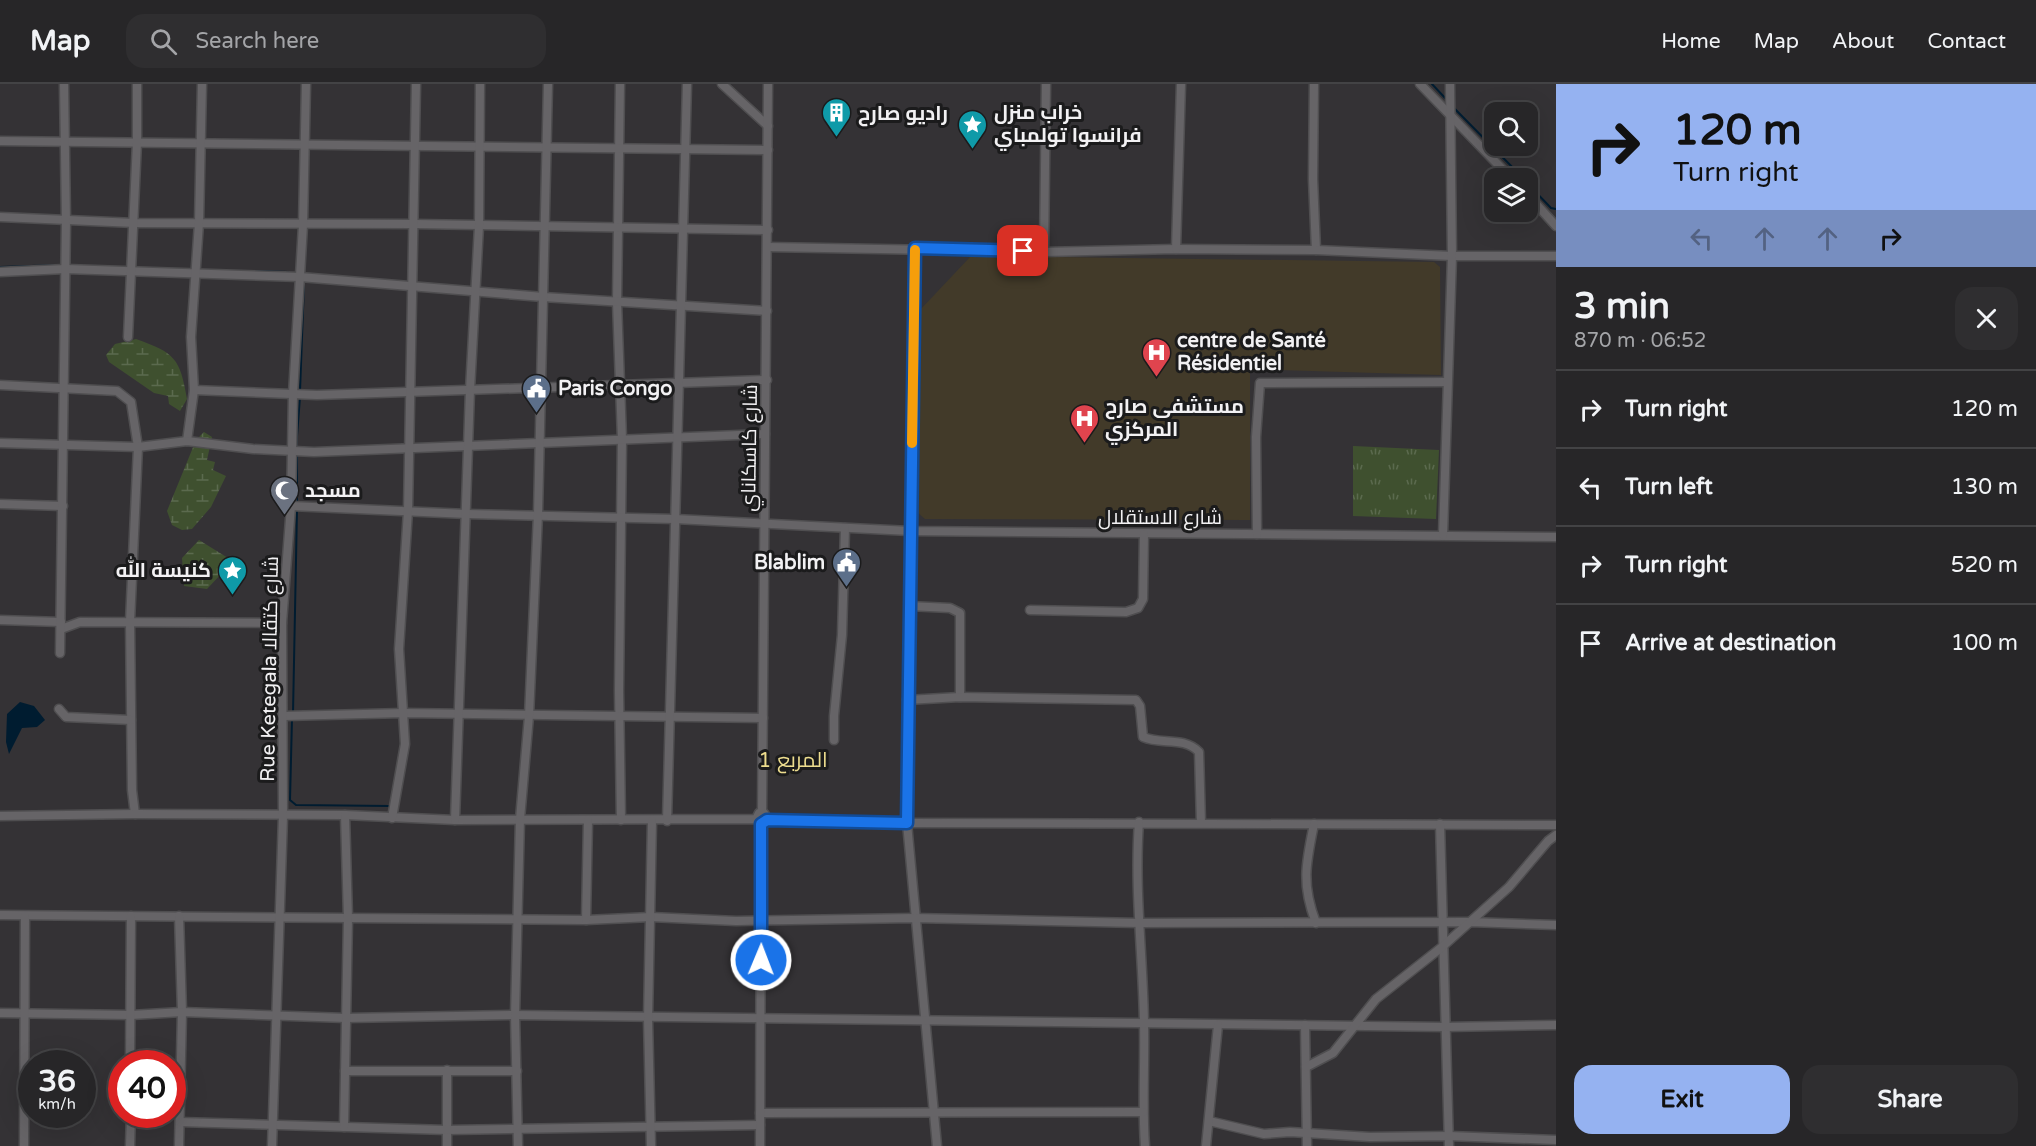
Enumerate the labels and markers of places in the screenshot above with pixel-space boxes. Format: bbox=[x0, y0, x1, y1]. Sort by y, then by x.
building icon: راديو صارح bbox=[821, 97, 853, 139]
place label: خراب منزل فرانسوا تولمباي bbox=[994, 101, 1142, 151]
place label: راديو صارح bbox=[858, 102, 948, 127]
place icon: خراب منزل فرانسوا تولمباي bbox=[957, 108, 989, 150]
pin bbox=[997, 225, 1048, 276]
place label: centre de Santé Résidentiel bbox=[1177, 329, 1326, 376]
hospital icon: centre de Santé Résidentiel bbox=[1140, 336, 1172, 378]
public building icon: Paris Congo bbox=[521, 372, 553, 414]
place label: Paris Congo bbox=[558, 377, 672, 401]
place label: مستشفى صارح المركزي bbox=[1105, 395, 1244, 445]
hospital icon: مستشفى صارح المركزي bbox=[1068, 402, 1100, 444]
mosque icon: مسجد bbox=[268, 474, 300, 516]
place label: مسجد bbox=[305, 479, 361, 503]
public building icon: Blablim bbox=[830, 546, 862, 588]
place label: Blablim bbox=[754, 551, 825, 575]
place icon: كنيسة الله bbox=[216, 554, 248, 596]
place label: كنيسة الله bbox=[116, 556, 211, 583]

